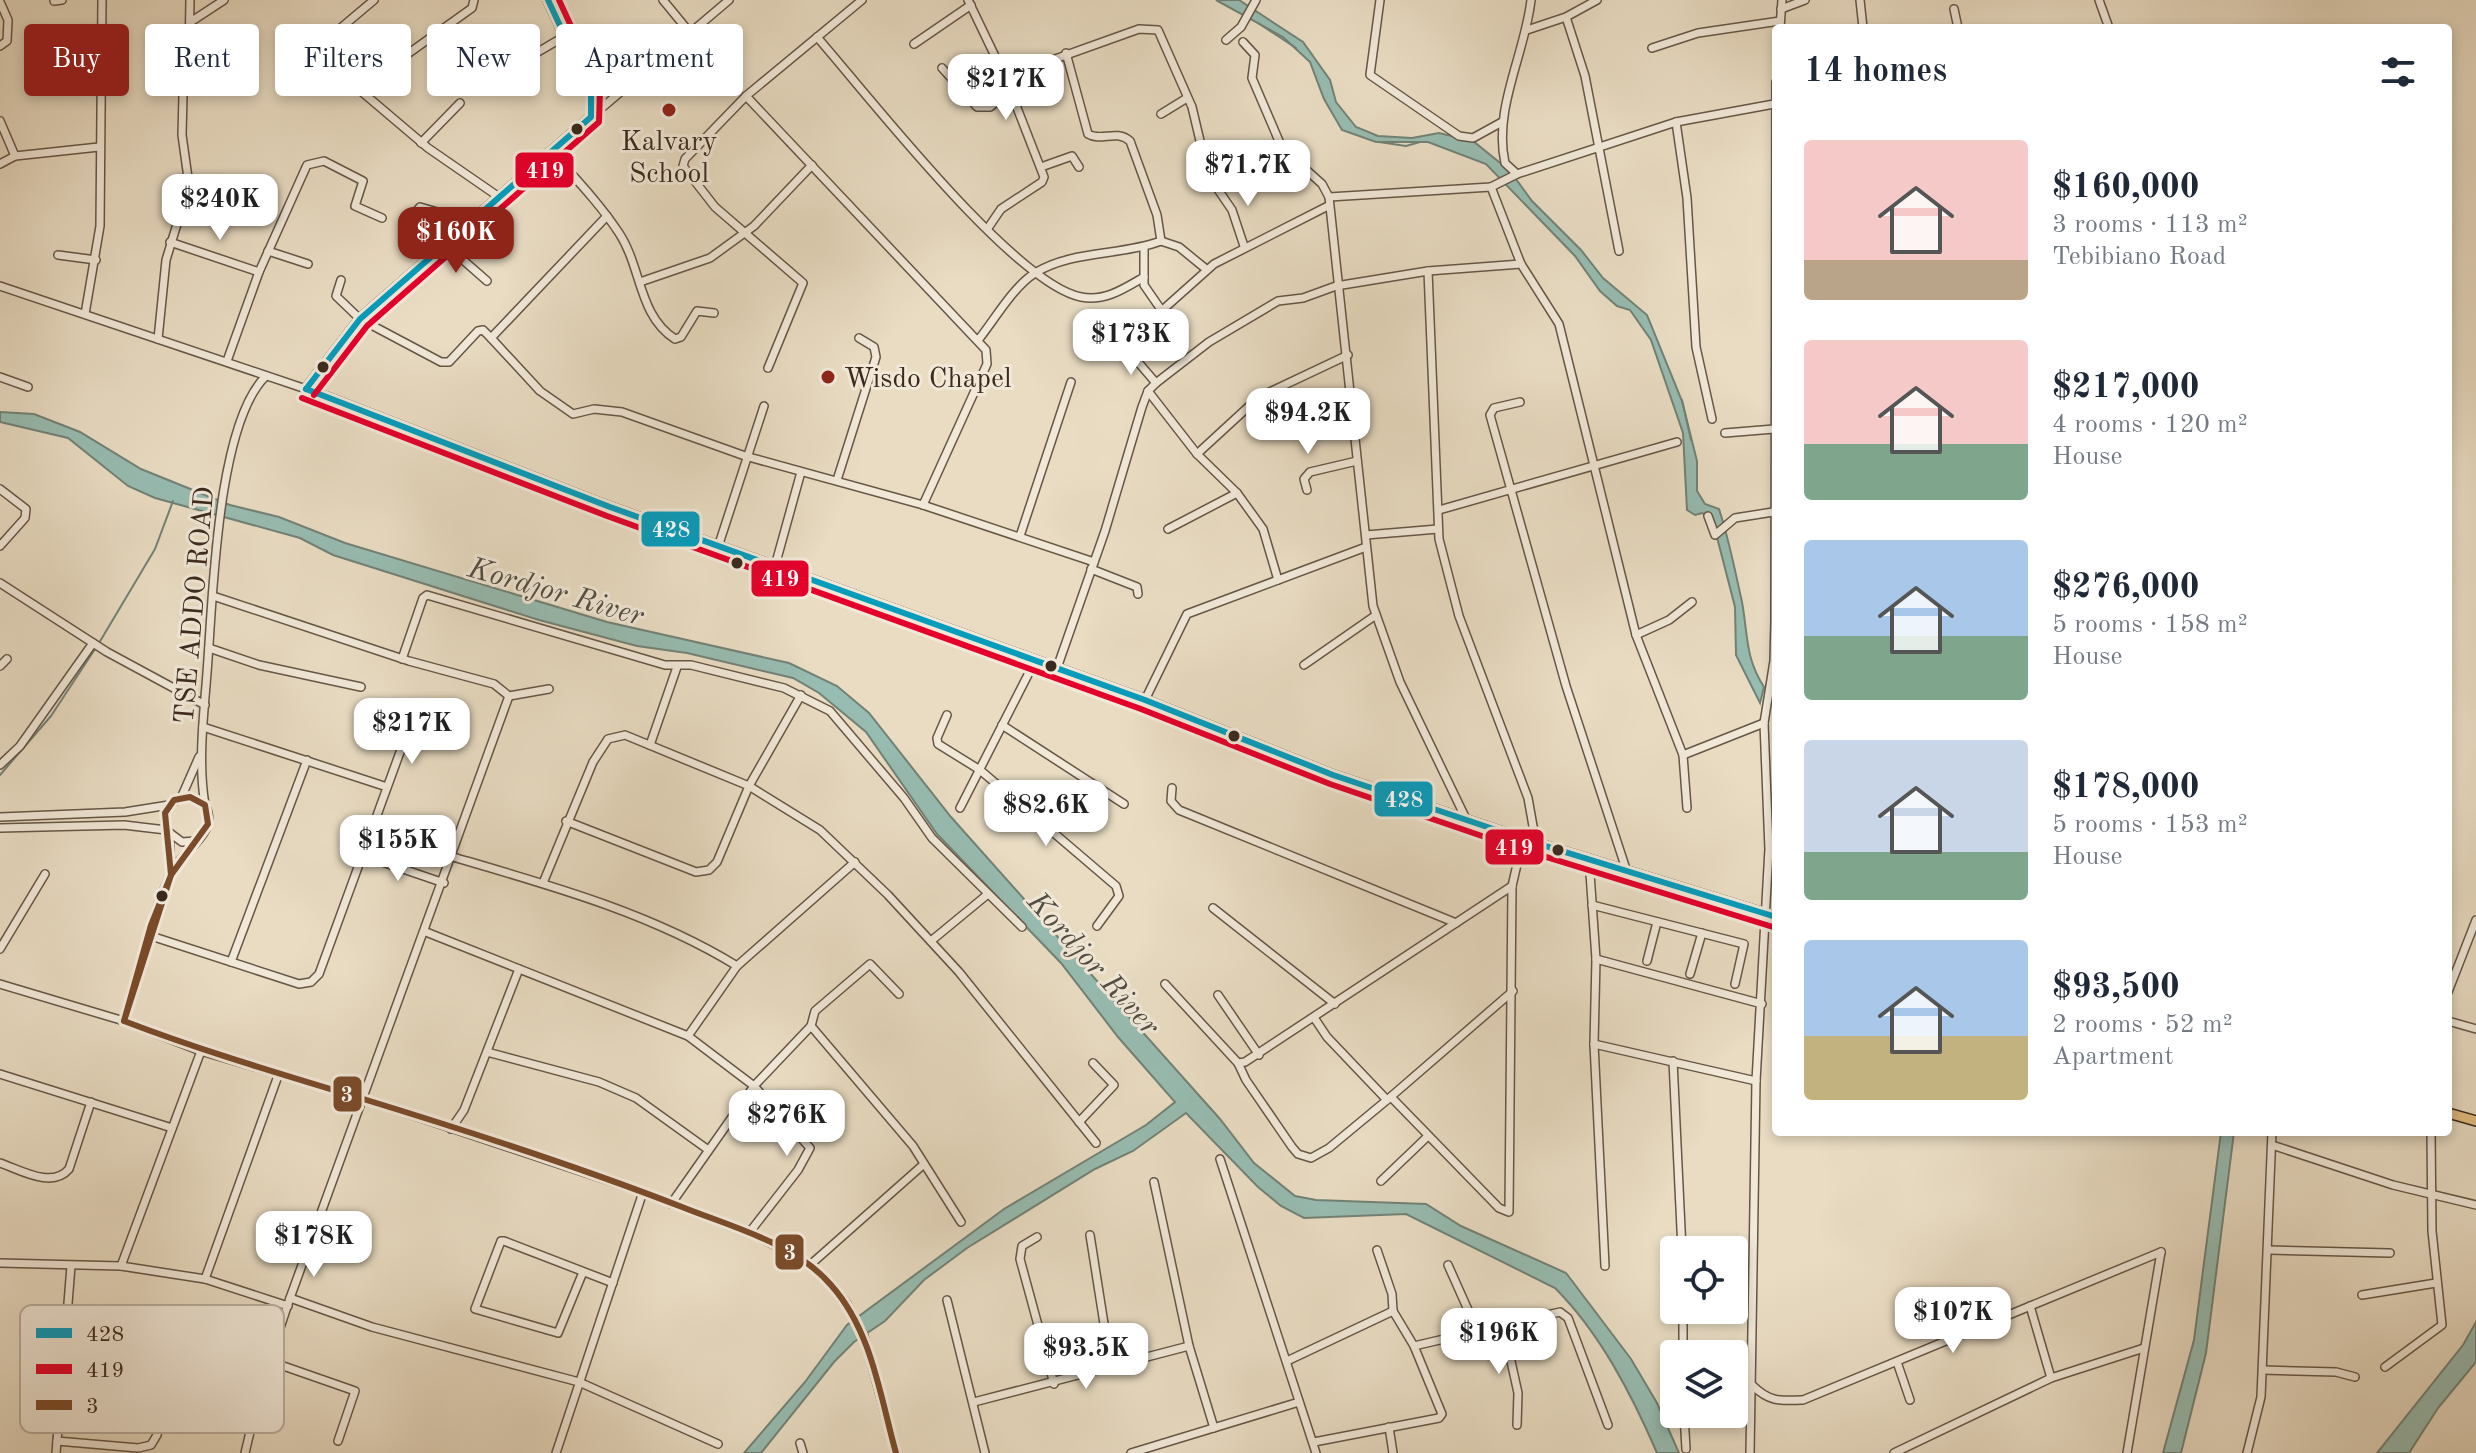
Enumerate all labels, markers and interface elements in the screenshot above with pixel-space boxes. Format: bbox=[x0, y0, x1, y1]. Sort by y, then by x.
chip: Buy bbox=[24, 24, 129, 96]
chip: Rent bbox=[145, 24, 259, 96]
chip: Filters bbox=[275, 24, 411, 96]
chip: New bbox=[427, 24, 540, 96]
chip: Apartment bbox=[556, 24, 743, 96]
icon: filters bbox=[2376, 50, 2420, 94]
pin: $217K bbox=[950, 54, 1062, 122]
text: 14 homes bbox=[1804, 55, 1947, 89]
text: $217K bbox=[966, 67, 1046, 93]
marker: Kalvary School bbox=[660, 101, 678, 119]
unlabelled marker bbox=[569, 121, 585, 137]
place label: Kalvary School bbox=[621, 129, 717, 189]
pin: $71.7K bbox=[1183, 140, 1313, 208]
line badge: 419 bbox=[514, 151, 575, 189]
text: $71.7K bbox=[1204, 153, 1292, 179]
text: 419 bbox=[526, 161, 564, 183]
text: $160,000 bbox=[2052, 171, 2200, 205]
icon: home bbox=[1868, 172, 1964, 268]
pin: $240K bbox=[164, 174, 276, 242]
text: $240K bbox=[180, 187, 260, 213]
pin: $160K bbox=[400, 207, 512, 275]
text: 3 rooms · 113 m² bbox=[2052, 212, 2248, 238]
text: $160K bbox=[416, 220, 496, 246]
text: Tebibiano Road bbox=[2052, 244, 2226, 270]
pin: $173K bbox=[1075, 309, 1187, 377]
text: $173K bbox=[1091, 322, 1171, 348]
unlabelled marker bbox=[315, 359, 331, 375]
place label: Wisdo Chapel bbox=[844, 366, 1012, 394]
marker: Wisdo Chapel bbox=[819, 368, 837, 386]
text: $217,000 bbox=[2052, 371, 2200, 405]
icon: home bbox=[1868, 372, 1964, 468]
pin: $94.2K bbox=[1243, 388, 1373, 456]
text: $94.2K bbox=[1264, 401, 1352, 427]
text: 4 rooms · 120 m² bbox=[2052, 412, 2248, 438]
text: House bbox=[2052, 444, 2123, 470]
street label: TSE ADDO ROAD bbox=[172, 485, 220, 725]
line badge: 428 bbox=[640, 510, 701, 548]
text: 428 bbox=[652, 520, 690, 542]
water label: Kordjor River bbox=[463, 553, 648, 633]
unlabelled marker bbox=[729, 555, 745, 571]
line badge: 419 bbox=[750, 559, 810, 598]
text: 419 bbox=[761, 569, 799, 591]
text: $276,000 bbox=[2052, 571, 2200, 605]
icon: home bbox=[1868, 572, 1964, 668]
text: 5 rooms · 158 m² bbox=[2052, 612, 2248, 638]
text: House bbox=[2052, 644, 2123, 670]
unlabelled marker bbox=[1043, 658, 1059, 674]
pin: $217K bbox=[356, 698, 468, 766]
text: $217K bbox=[372, 711, 452, 737]
unlabelled marker bbox=[1226, 728, 1242, 744]
text: $178,000 bbox=[2052, 771, 2200, 805]
icon: home bbox=[1868, 772, 1964, 868]
pin: $82.6K bbox=[981, 780, 1111, 848]
line badge: 428 bbox=[1373, 780, 1434, 818]
text: 428 bbox=[1385, 790, 1423, 812]
text: $82.6K bbox=[1002, 793, 1090, 819]
text: 5 rooms · 153 m² bbox=[2052, 812, 2248, 838]
pin: $155K bbox=[342, 815, 454, 883]
text: $155K bbox=[358, 828, 438, 854]
line badge: 419 bbox=[1484, 828, 1545, 866]
text: 419 bbox=[1495, 838, 1533, 860]
unlabelled marker bbox=[1550, 842, 1566, 858]
text: House bbox=[2052, 844, 2123, 870]
water label: Kordjor River bbox=[1020, 886, 1165, 1043]
unlabelled marker bbox=[154, 888, 170, 904]
text: $93,500 bbox=[2052, 971, 2180, 1005]
icon: home bbox=[1868, 972, 1964, 1068]
text: 2 rooms · 52 m² bbox=[2052, 1012, 2233, 1038]
text: Apartment bbox=[2052, 1044, 2174, 1070]
line badge: 3 bbox=[332, 1075, 363, 1113]
text: 3 bbox=[341, 1085, 353, 1107]
pin: $276K bbox=[731, 1090, 843, 1158]
text: $276K bbox=[747, 1103, 827, 1129]
pin: $178K bbox=[258, 1211, 370, 1279]
text: $178K bbox=[274, 1224, 354, 1250]
line badge: 3 bbox=[774, 1233, 805, 1271]
map controls bbox=[1660, 1236, 1748, 1428]
button: locate bbox=[1660, 1236, 1748, 1324]
text: 3 bbox=[784, 1243, 796, 1265]
pin: $107K bbox=[1897, 1287, 2009, 1355]
text: $107K bbox=[1913, 1300, 1993, 1326]
legend bbox=[20, 1305, 284, 1433]
pin: $196K bbox=[1443, 1308, 1555, 1376]
text: $196K bbox=[1459, 1321, 1539, 1347]
pin: $93.5K bbox=[1021, 1323, 1151, 1391]
text: 428 bbox=[86, 1324, 124, 1346]
text: $93.5K bbox=[1042, 1336, 1130, 1362]
button: layers bbox=[1660, 1340, 1748, 1428]
text: 419 bbox=[86, 1360, 124, 1382]
text: 3 bbox=[86, 1396, 99, 1418]

